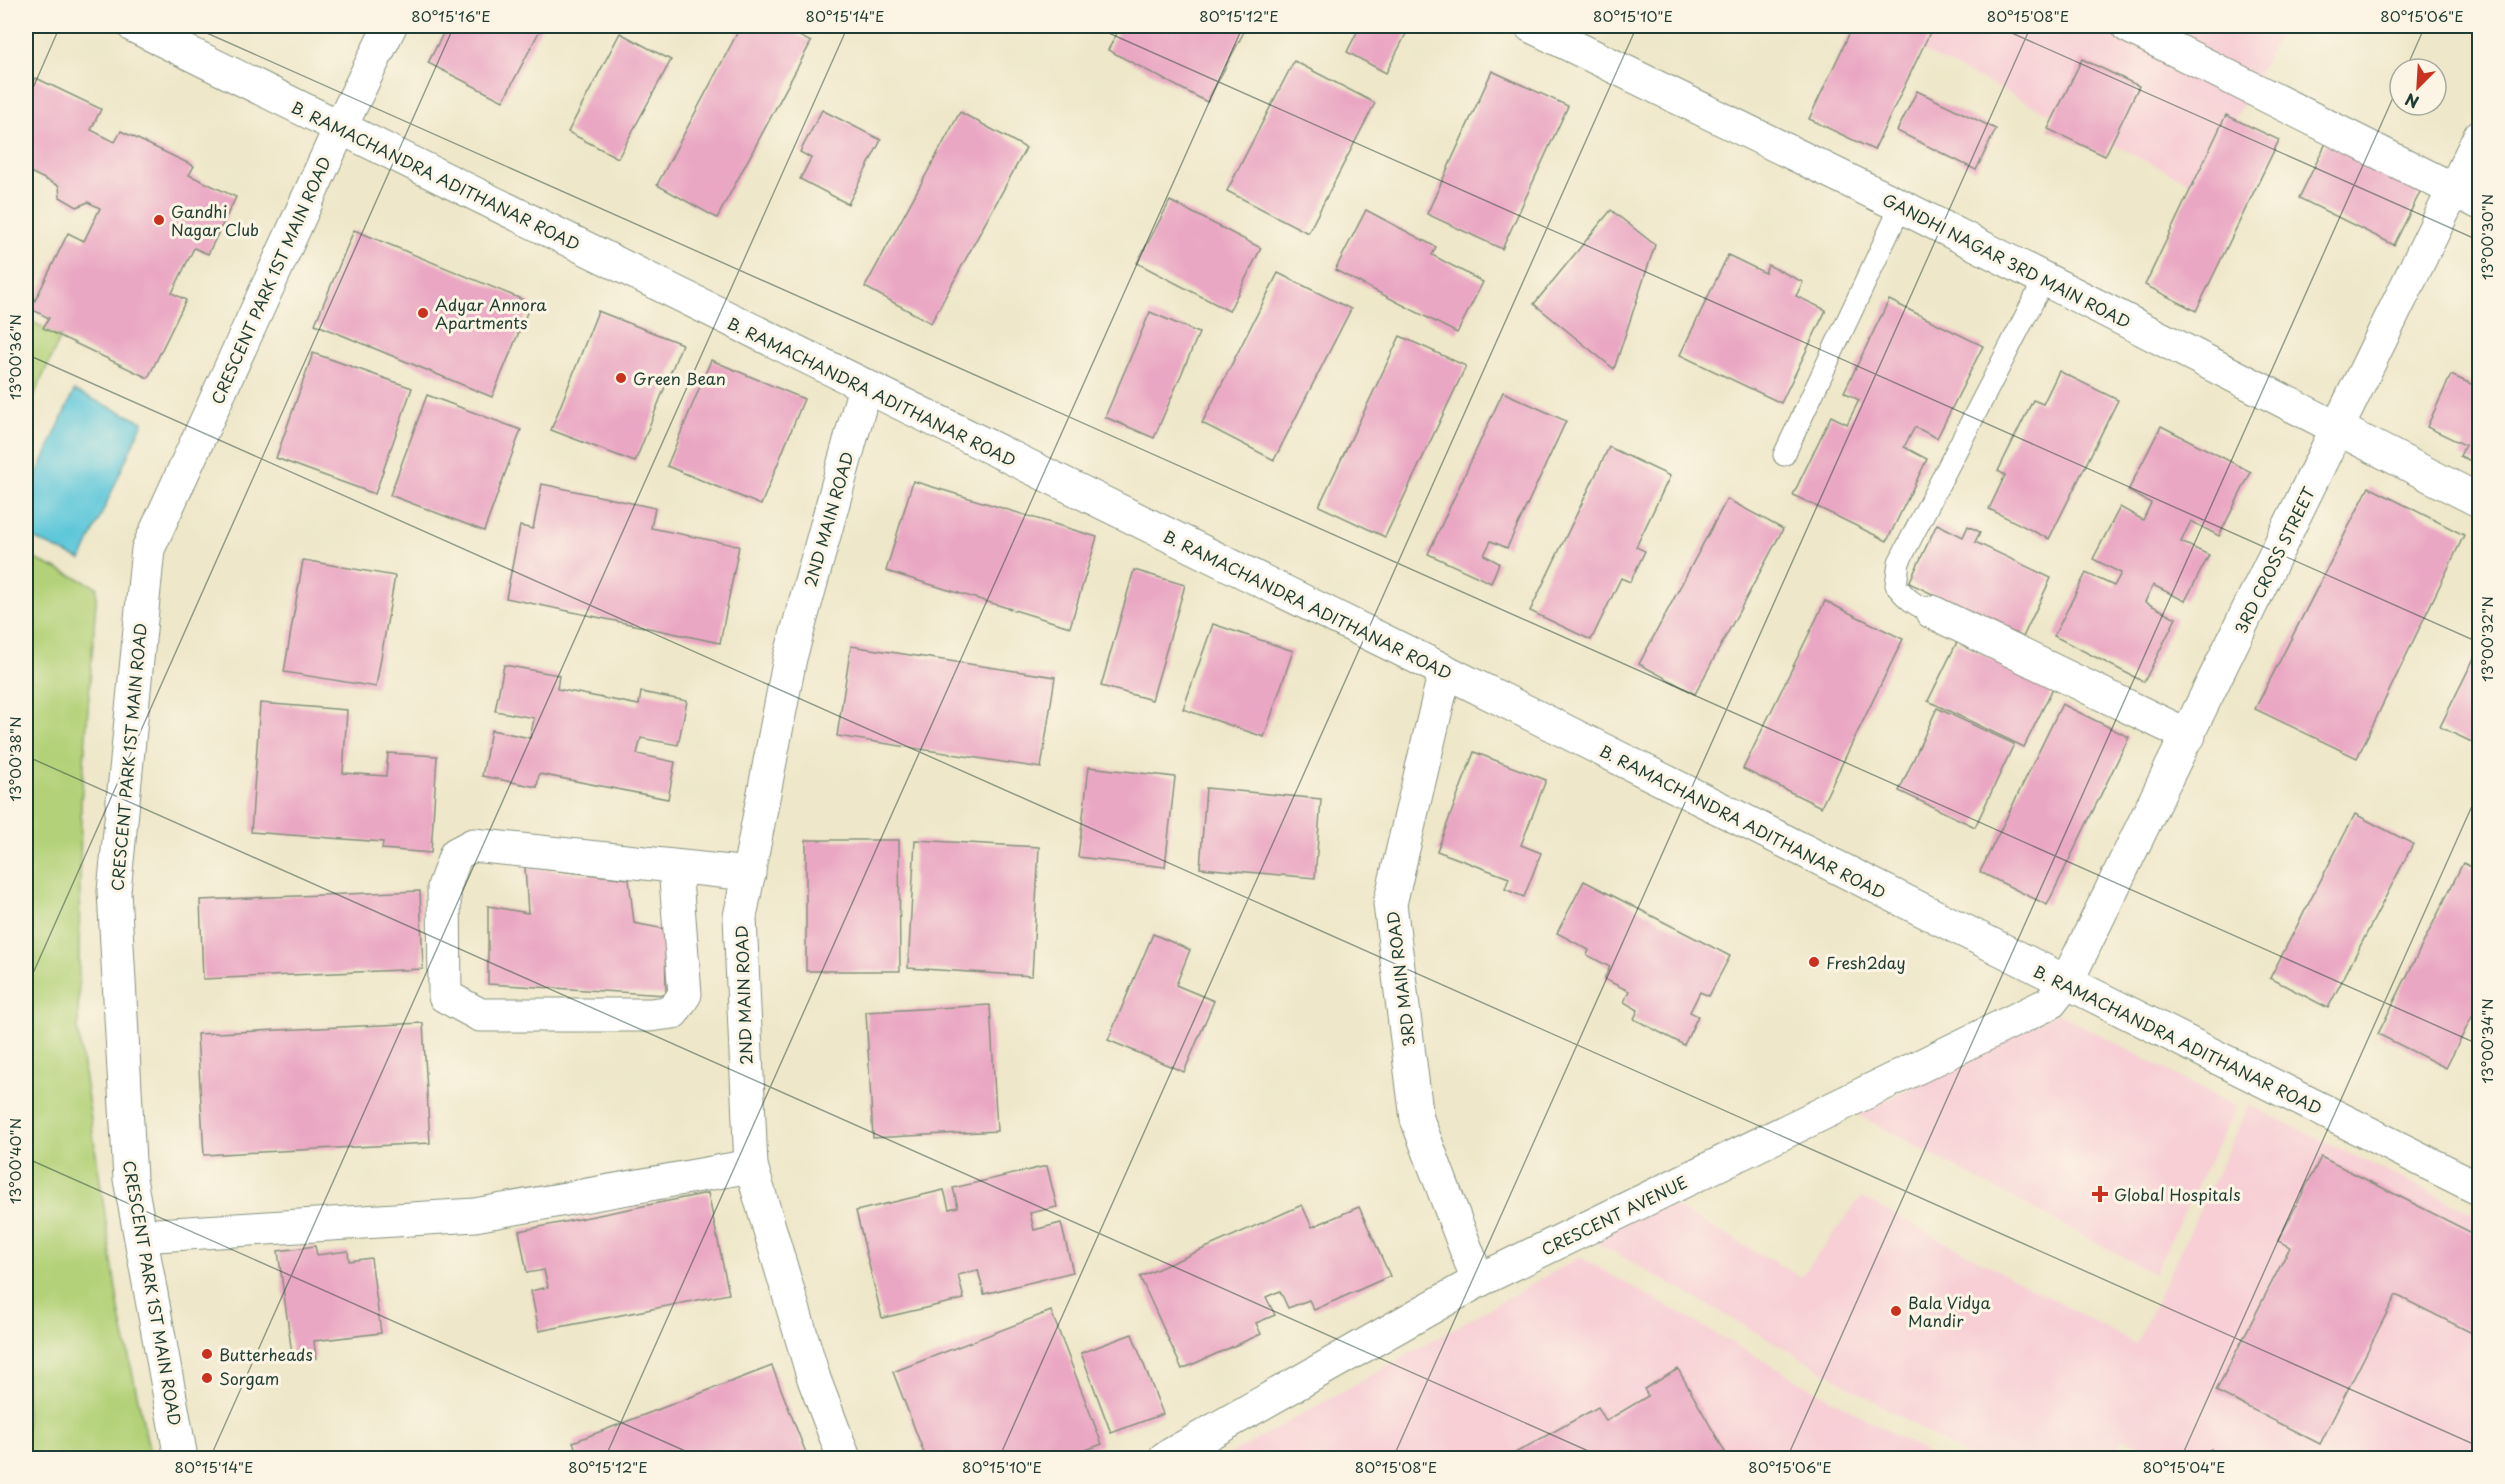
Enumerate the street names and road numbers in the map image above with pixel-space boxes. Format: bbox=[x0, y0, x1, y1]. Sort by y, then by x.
street label: B. RAMACHANDRA ADITHANAR ROAD bbox=[288, 94, 584, 256]
street label: CRESCENT PARK 1ST MAIN ROAD bbox=[204, 152, 336, 408]
street label: GANDHI NAGAR 3RD MAIN ROAD bbox=[1879, 187, 2135, 333]
street label: B. RAMACHANDRA ADITHANAR ROAD bbox=[724, 310, 1020, 472]
street label: 2ND MAIN ROAD bbox=[797, 449, 859, 589]
street label: 3RD CROSS STREET bbox=[2228, 482, 2320, 637]
street label: B. RAMACHANDRA ADITHANAR ROAD bbox=[1160, 523, 1456, 685]
street label: CRESCENT PARK 1ST MAIN ROAD bbox=[104, 622, 152, 892]
street label: B. RAMACHANDRA ADITHANAR ROAD bbox=[1596, 738, 1890, 904]
street label: 3RD MAIN ROAD bbox=[1380, 910, 1420, 1048]
street label: 2ND MAIN ROAD bbox=[729, 925, 757, 1065]
street label: B. RAMACHANDRA ADITHANAR ROAD bbox=[2030, 958, 2326, 1120]
street label: CRESCENT PARK 1ST MAIN ROAD bbox=[118, 1159, 188, 1427]
street label: CRESCENT AVENUE bbox=[1537, 1169, 1691, 1261]

